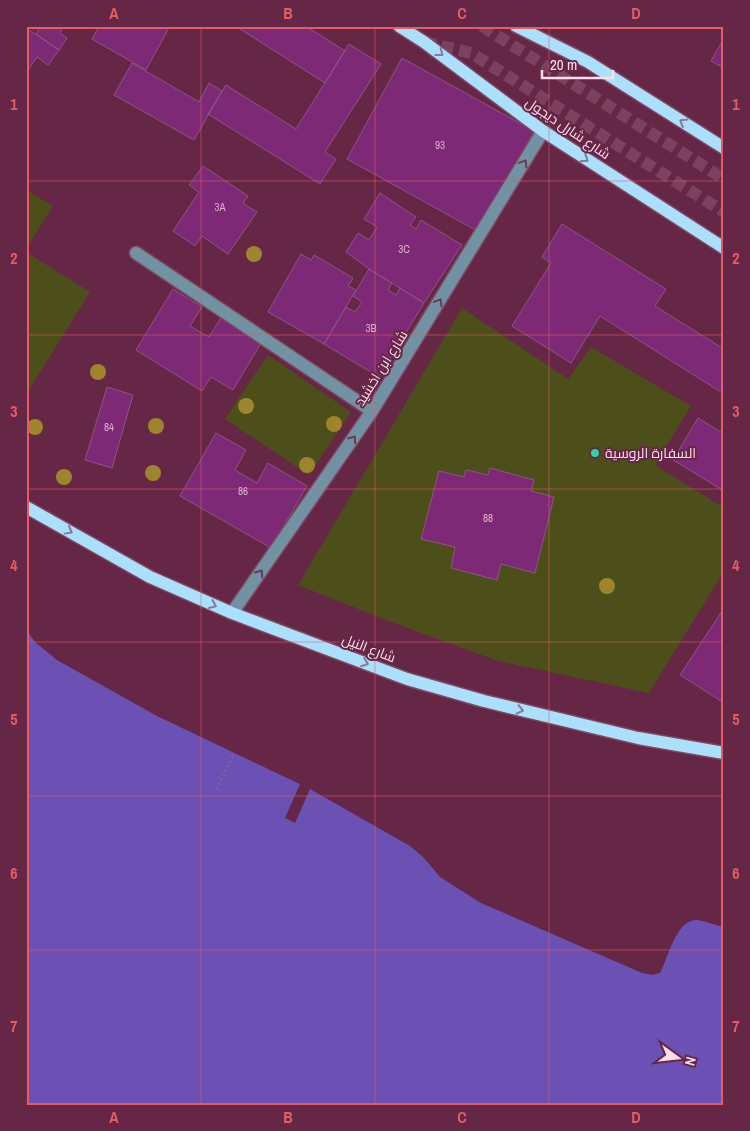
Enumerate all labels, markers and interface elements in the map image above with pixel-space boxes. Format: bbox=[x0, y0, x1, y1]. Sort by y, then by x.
text: A bbox=[109, 2, 119, 24]
text: B bbox=[283, 2, 293, 24]
text: C bbox=[457, 2, 467, 24]
text: D bbox=[631, 2, 641, 24]
one-way arrow bbox=[434, 48, 443, 56]
scale bar bbox=[542, 48, 614, 80]
text: 20 m bbox=[550, 54, 577, 75]
text: 1 bbox=[10, 93, 18, 115]
street label: شارع شارل ديجول bbox=[522, 93, 614, 163]
text: 1 bbox=[732, 93, 740, 115]
one-way arrow bbox=[679, 118, 688, 128]
house number: 93 bbox=[435, 138, 445, 152]
one-way arrow bbox=[580, 153, 589, 162]
one-way arrow bbox=[517, 160, 527, 169]
house number: 3A bbox=[214, 200, 226, 214]
house number: 3C bbox=[398, 242, 410, 256]
text: 2 bbox=[10, 247, 18, 269]
text: 2 bbox=[732, 247, 740, 269]
one-way arrow bbox=[433, 298, 442, 307]
house number: 3B bbox=[365, 321, 377, 335]
street label: شارع ابن اخشيد bbox=[351, 327, 411, 409]
text: 3 bbox=[10, 400, 18, 422]
text: 3 bbox=[732, 400, 740, 422]
house number: 84 bbox=[104, 420, 114, 434]
one-way arrow bbox=[347, 436, 356, 445]
place label: السفارة الروسية bbox=[605, 444, 696, 462]
marker: السفارة الروسية bbox=[589, 447, 601, 459]
house number: 86 bbox=[238, 484, 248, 498]
house number: 88 bbox=[483, 511, 493, 525]
one-way arrow bbox=[63, 524, 72, 534]
text: 4 bbox=[10, 554, 18, 576]
text: 4 bbox=[732, 554, 740, 576]
one-way arrow bbox=[254, 569, 263, 579]
one-way arrow bbox=[208, 598, 217, 609]
street label: شارع النيل bbox=[340, 630, 398, 666]
one-way arrow bbox=[360, 657, 369, 667]
one-way arrow bbox=[516, 704, 525, 715]
text: 5 bbox=[10, 708, 18, 730]
text: 5 bbox=[732, 708, 740, 730]
text: 6 bbox=[10, 862, 18, 884]
text: 6 bbox=[732, 862, 740, 884]
text: 7 bbox=[10, 1015, 18, 1037]
text: 7 bbox=[732, 1015, 740, 1037]
north arrow bbox=[652, 1034, 702, 1084]
text: N bbox=[681, 1055, 700, 1068]
text: A bbox=[109, 1106, 119, 1128]
text: B bbox=[283, 1106, 293, 1128]
text: C bbox=[457, 1106, 467, 1128]
text: D bbox=[631, 1106, 641, 1128]

